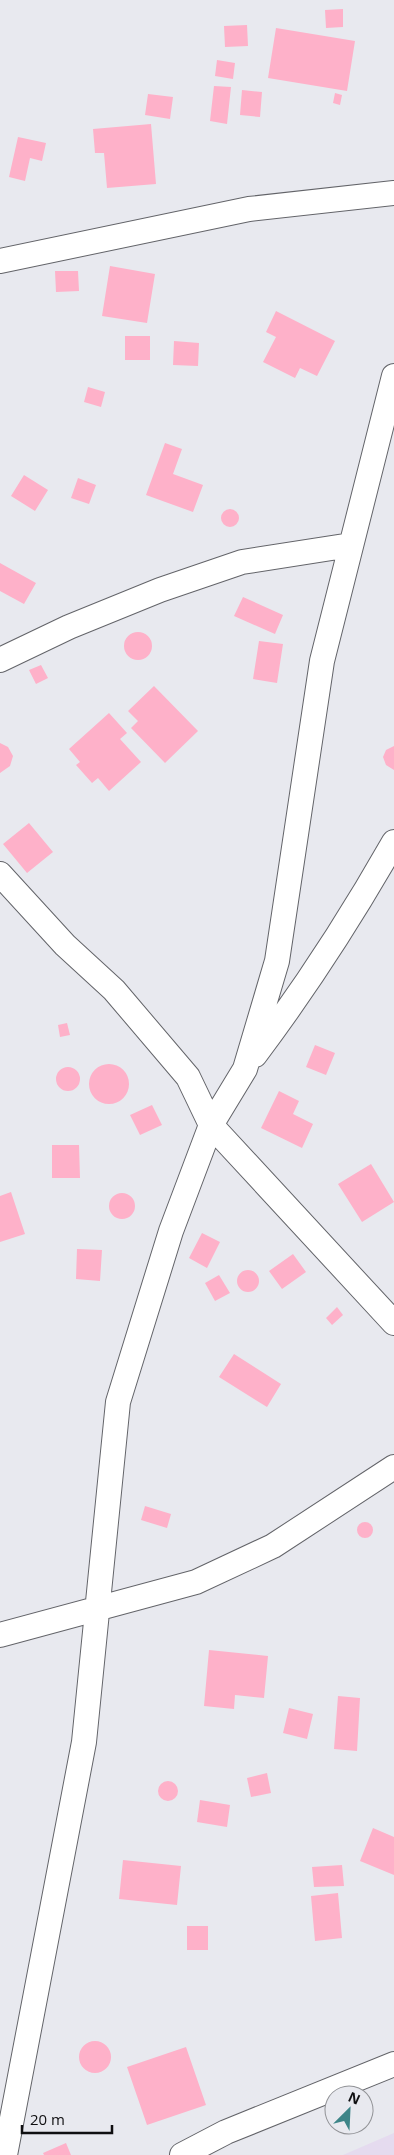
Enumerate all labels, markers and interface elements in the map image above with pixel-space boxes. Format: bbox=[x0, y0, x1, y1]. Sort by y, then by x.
north arrow bbox=[324, 2085, 374, 2135]
text: N bbox=[345, 2087, 364, 2109]
scale bar bbox=[22, 2102, 112, 2134]
text: 20 m bbox=[30, 2109, 65, 2129]

